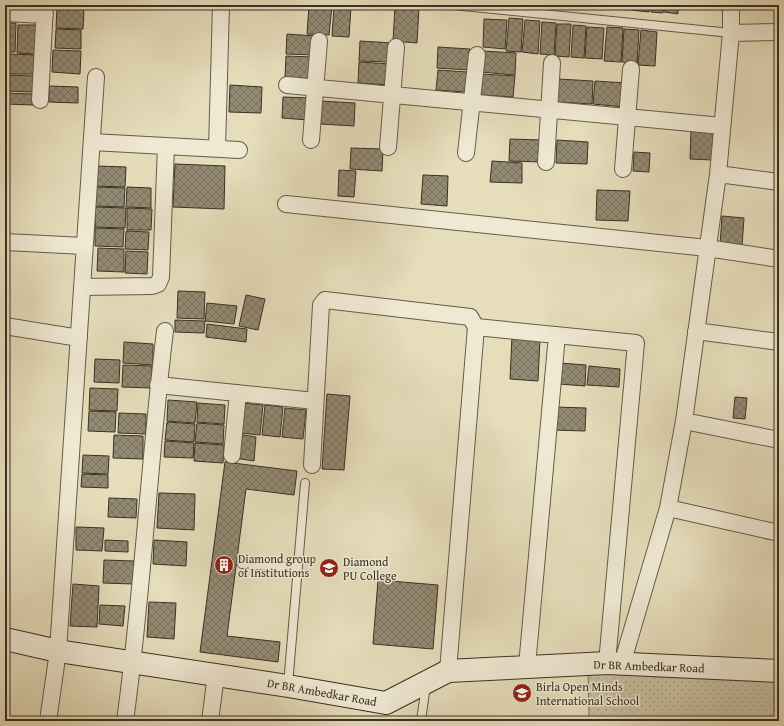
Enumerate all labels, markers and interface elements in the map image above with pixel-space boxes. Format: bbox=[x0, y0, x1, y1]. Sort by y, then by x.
place label: Diamond group of Institutions bbox=[238, 550, 316, 581]
place label: Diamond PU College bbox=[343, 553, 397, 584]
building icon: Diamond group of Institutions bbox=[213, 554, 235, 576]
school or university icon: Diamond PU College bbox=[318, 557, 340, 579]
street label: Dr BR Ambedkar Road bbox=[593, 656, 705, 676]
street label: Dr BR Ambedkar Road bbox=[266, 674, 379, 710]
place label: Birla Open Minds International School bbox=[536, 678, 640, 709]
school or university icon: Birla Open Minds International School bbox=[511, 682, 533, 704]

